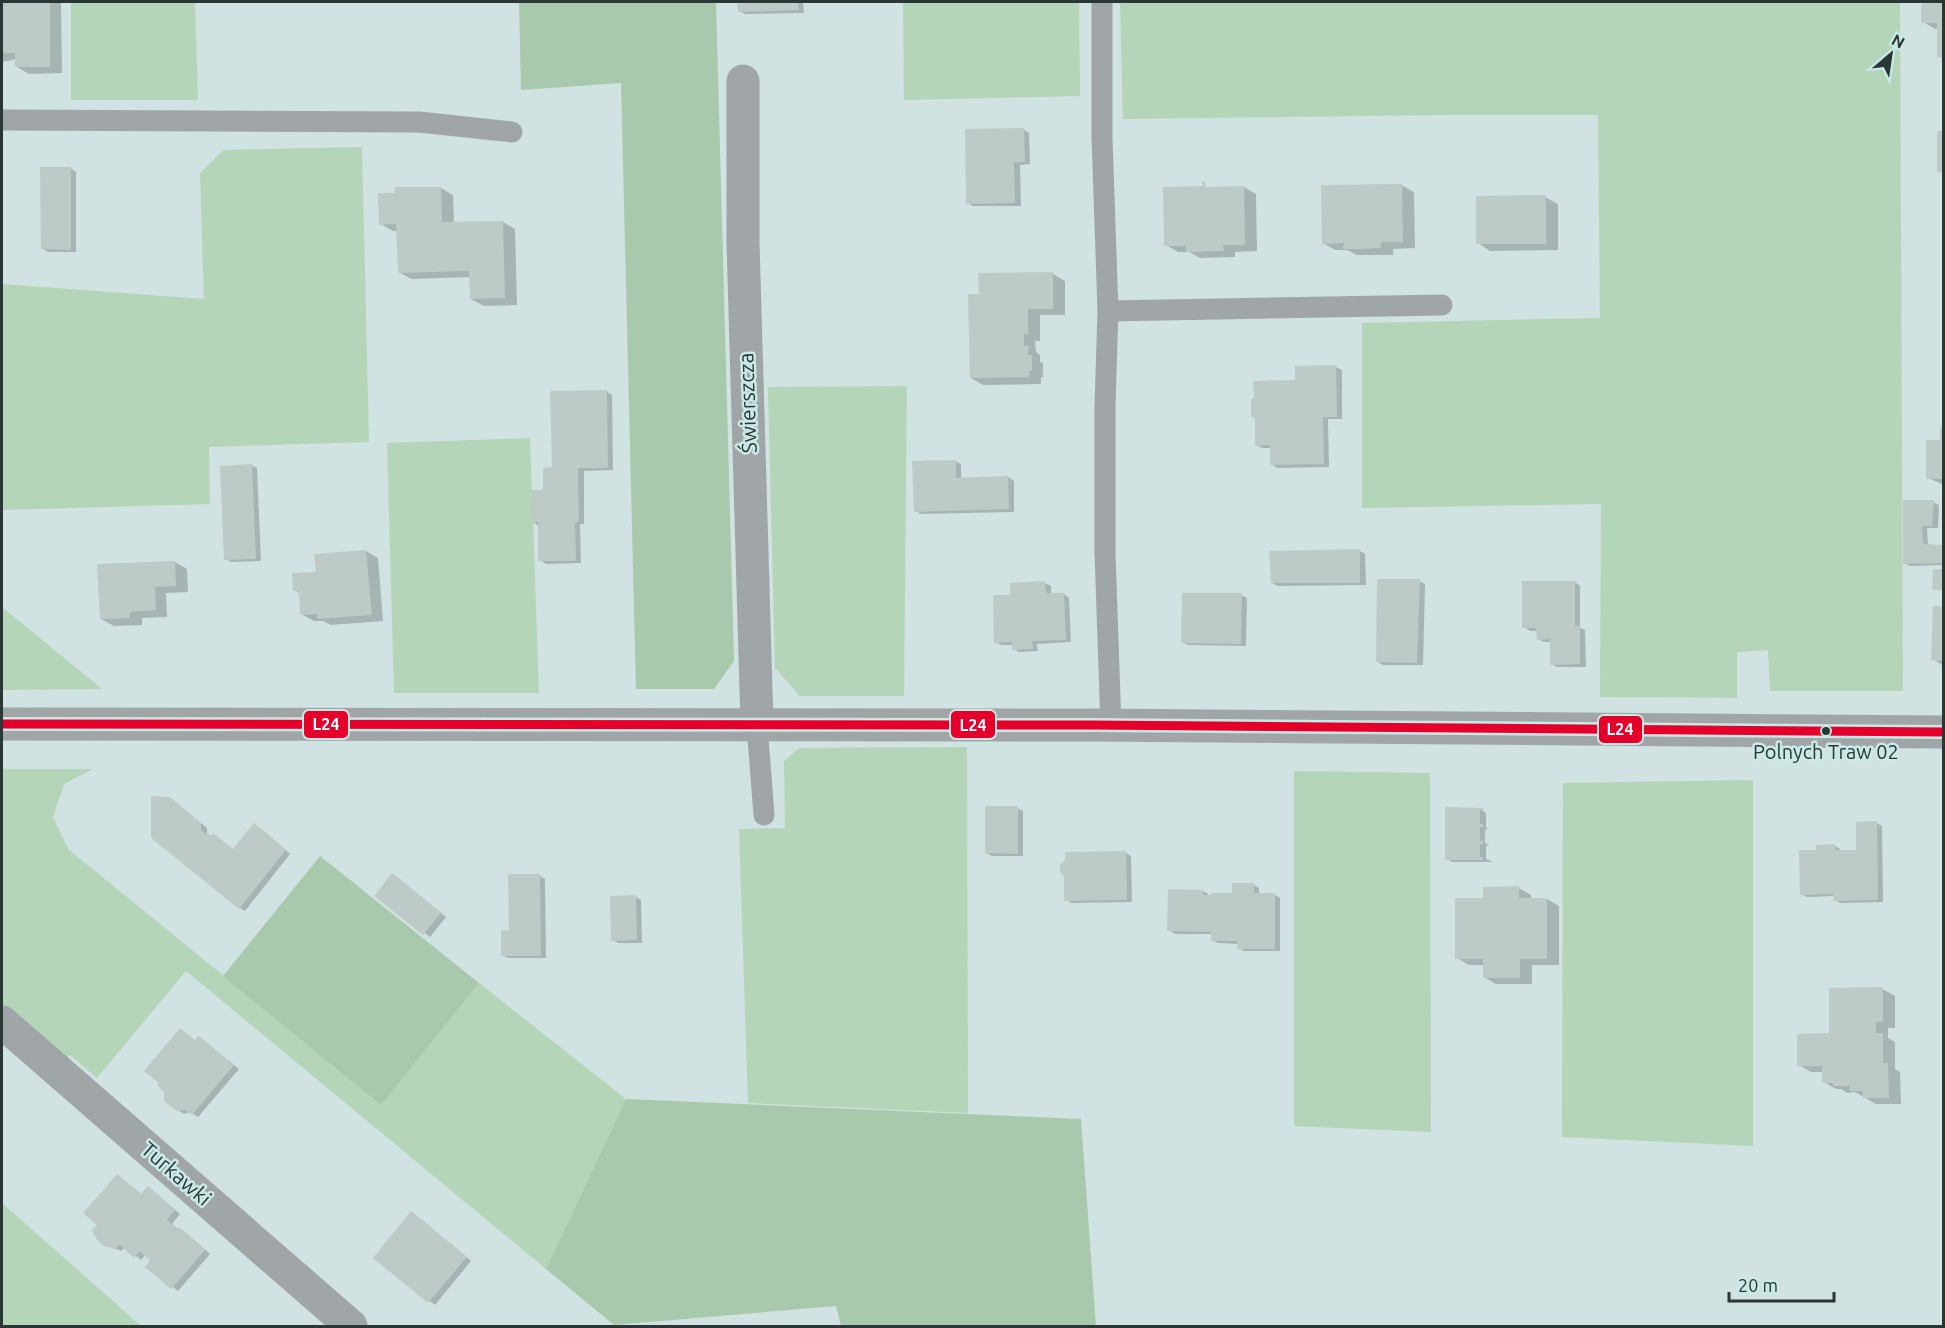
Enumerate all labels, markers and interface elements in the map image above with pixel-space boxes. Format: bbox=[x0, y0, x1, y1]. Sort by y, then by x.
north arrow bbox=[1861, 24, 1921, 84]
text: N bbox=[1889, 30, 1908, 52]
street label: Świerszcza bbox=[733, 352, 761, 454]
line badge: L24 bbox=[303, 710, 349, 739]
line badge: L24 bbox=[950, 710, 996, 739]
text: L24 bbox=[313, 715, 339, 733]
line badge: L24 bbox=[1598, 715, 1643, 744]
text: L24 bbox=[960, 716, 986, 734]
text: L24 bbox=[1607, 720, 1633, 738]
marker: Polnych Traw 02 bbox=[1820, 725, 1832, 737]
place label: Polnych Traw 02 bbox=[1753, 740, 1899, 763]
street label: Turkawki bbox=[137, 1137, 216, 1210]
scale bar bbox=[1729, 1265, 1834, 1303]
text: 20 m bbox=[1738, 1275, 1778, 1295]

